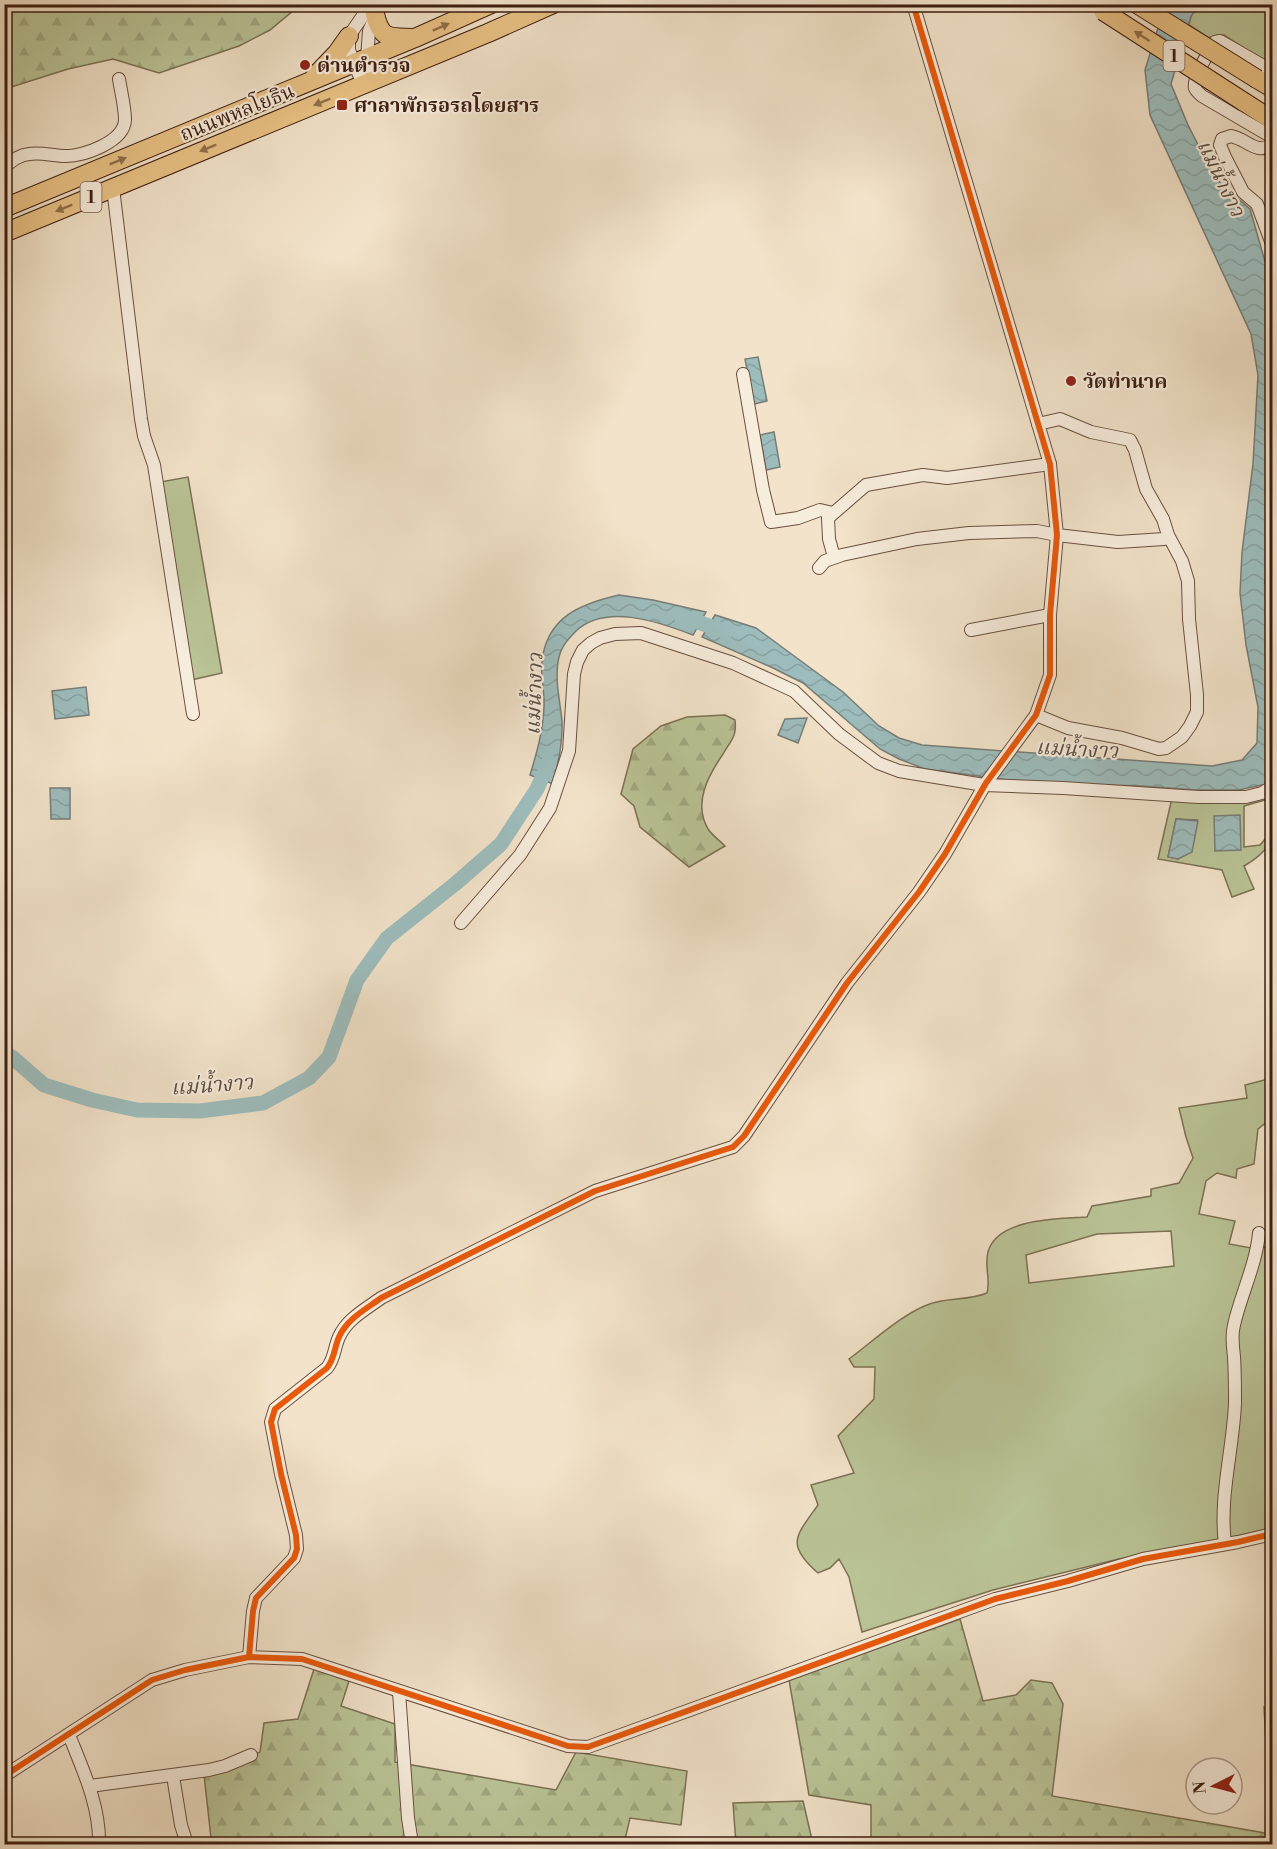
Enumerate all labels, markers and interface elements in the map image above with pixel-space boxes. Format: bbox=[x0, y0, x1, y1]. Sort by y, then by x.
one-way arrow bbox=[432, 22, 449, 31]
one-way arrow bbox=[1134, 31, 1150, 42]
road number: 1 bbox=[1164, 41, 1184, 71]
place label: ด่านตำรวจ bbox=[317, 54, 411, 79]
marker: ด่านตำรวจ bbox=[298, 58, 312, 72]
street label: ถนนพหลโยธิน bbox=[175, 76, 299, 148]
place label: ศาลาพักรอรถโดยสาร bbox=[354, 92, 539, 119]
one-way arrow bbox=[313, 98, 331, 107]
marker: ศาลาพักรอรถโดยสาร bbox=[335, 98, 349, 112]
water label: แม่น้ำงาว bbox=[1190, 134, 1254, 222]
one-way arrow bbox=[199, 144, 217, 153]
one-way arrow bbox=[109, 156, 127, 166]
road number: 1 bbox=[80, 182, 101, 212]
one-way arrow bbox=[55, 203, 73, 213]
place label: วัดท่านาค bbox=[1083, 370, 1167, 395]
marker: วัดท่านาค bbox=[1064, 374, 1078, 388]
water label: แม่น้ำงาว bbox=[517, 651, 549, 736]
water label: แม่น้ำงาว bbox=[1035, 731, 1120, 765]
water label: แม่น้ำงาว bbox=[170, 1066, 255, 1102]
north arrow bbox=[1184, 1756, 1244, 1816]
text: N bbox=[1189, 1780, 1211, 1795]

